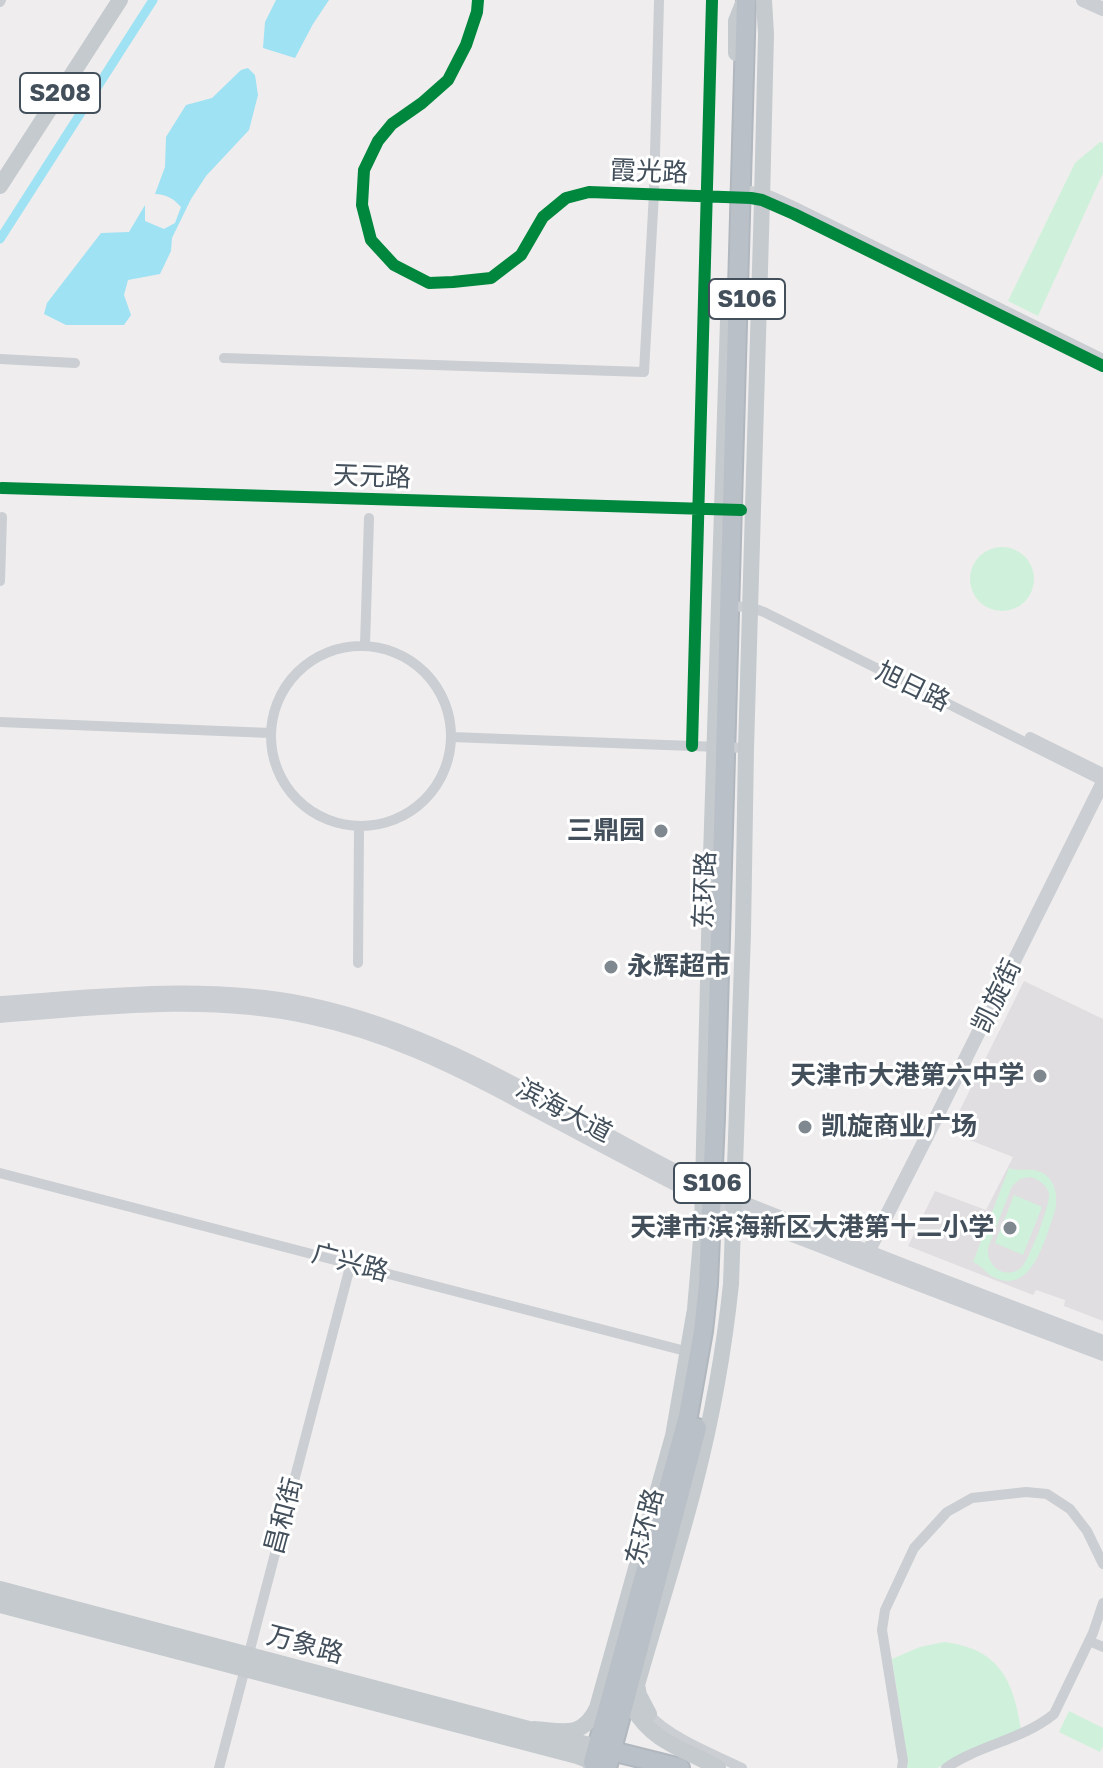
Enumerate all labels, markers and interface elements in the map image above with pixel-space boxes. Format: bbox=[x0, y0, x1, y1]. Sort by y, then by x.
road number: S208 bbox=[20, 73, 100, 113]
street label: 霞光路 bbox=[609, 155, 689, 189]
road number: S106 bbox=[709, 279, 785, 319]
street label: 天元路 bbox=[332, 460, 412, 494]
street label: 旭日路 bbox=[871, 656, 955, 718]
place label: 三鼎园 bbox=[567, 815, 645, 847]
marker: 三鼎园 bbox=[652, 822, 670, 840]
street label: 东环路 bbox=[688, 850, 722, 930]
place label: 永辉超市 bbox=[627, 951, 731, 983]
street label: 凯旋街 bbox=[966, 954, 1028, 1038]
marker: 永辉超市 bbox=[602, 958, 620, 976]
place label: 天津市大港第六中学 bbox=[790, 1060, 1024, 1092]
marker: 天津市大港第六中学 bbox=[1031, 1067, 1049, 1085]
street label: 滨海大道 bbox=[511, 1073, 617, 1149]
place label: 凯旋商业广场 bbox=[821, 1111, 977, 1143]
marker: 凯旋商业广场 bbox=[796, 1118, 814, 1136]
road number: S106 bbox=[674, 1163, 750, 1203]
place label: 天津市滨海新区大港第十二小学 bbox=[630, 1212, 994, 1244]
marker: 天津市滨海新区大港第十二小学 bbox=[1001, 1219, 1019, 1237]
street label: 广兴路 bbox=[308, 1238, 392, 1288]
street label: 昌和街 bbox=[259, 1474, 309, 1558]
street label: 东环路 bbox=[620, 1485, 670, 1569]
street label: 万象路 bbox=[263, 1620, 347, 1670]

